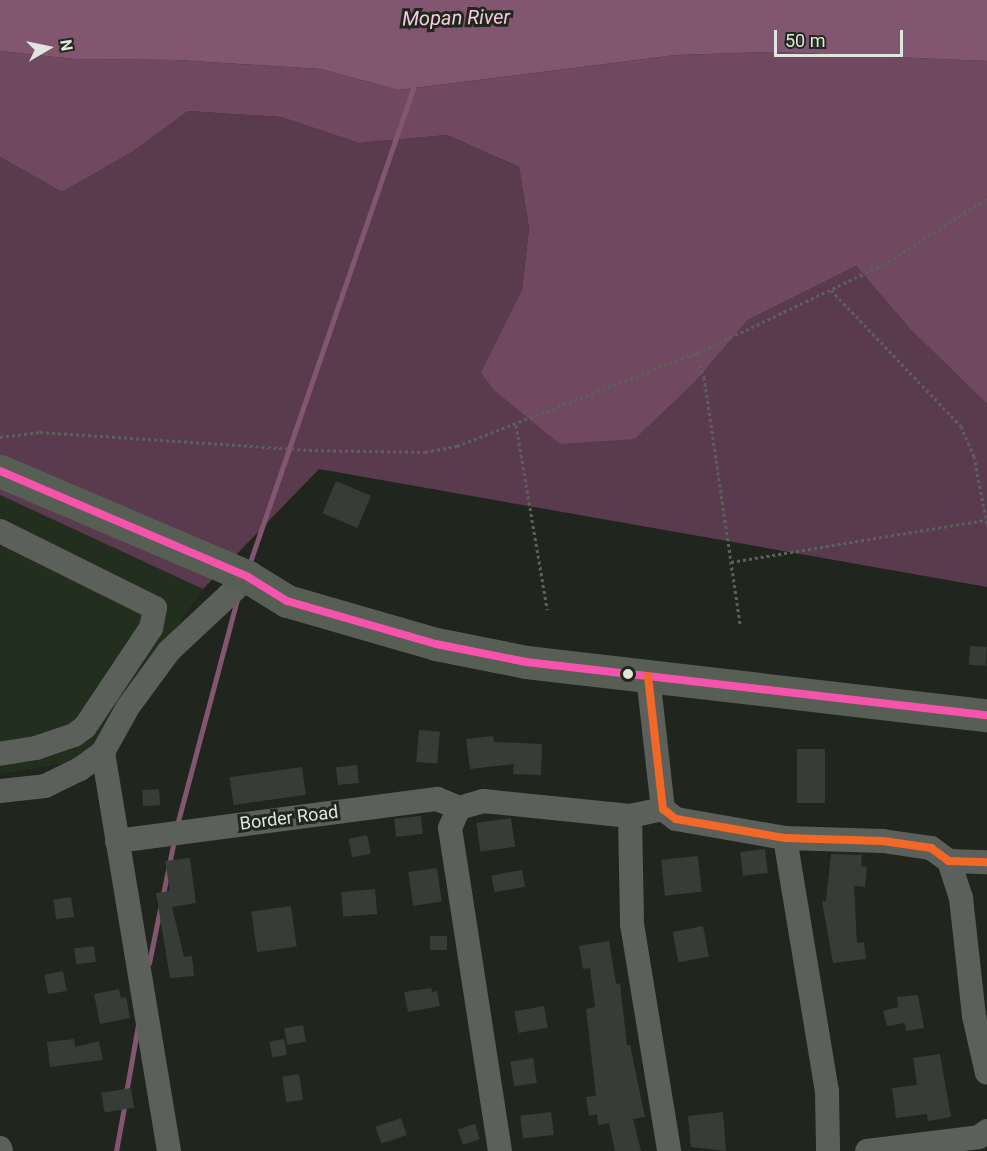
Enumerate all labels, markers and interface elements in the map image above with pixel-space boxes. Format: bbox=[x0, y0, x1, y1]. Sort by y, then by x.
water label: Mopan River bbox=[402, 5, 510, 31]
north arrow bbox=[18, 18, 78, 78]
scale bar bbox=[777, 18, 906, 56]
text: 50 m bbox=[785, 30, 825, 51]
text: N bbox=[56, 38, 77, 52]
unlabelled marker bbox=[622, 668, 634, 680]
street label: Border Road bbox=[239, 801, 339, 835]

